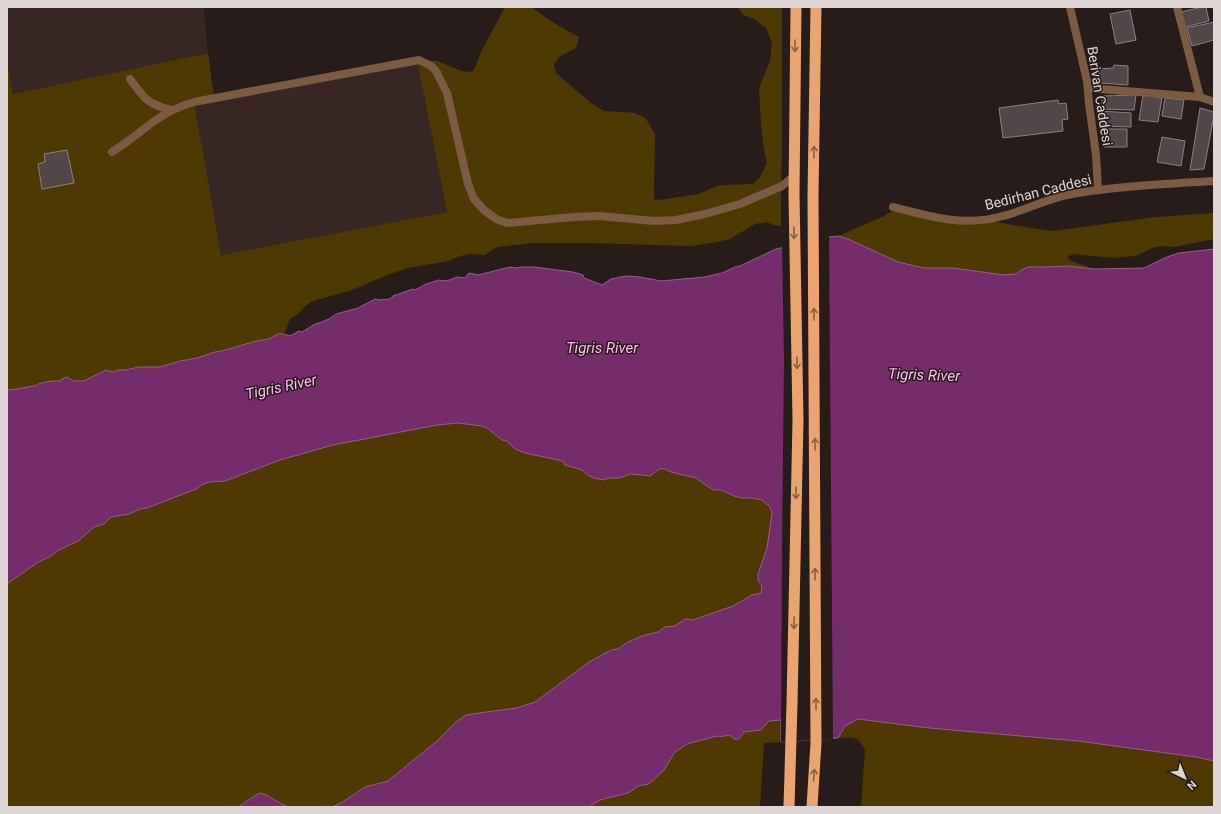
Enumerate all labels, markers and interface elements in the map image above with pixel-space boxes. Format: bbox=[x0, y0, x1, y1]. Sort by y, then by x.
one-way arrow bbox=[791, 39, 799, 52]
street label: Berivan Caddesi bbox=[1084, 45, 1116, 147]
one-way arrow bbox=[810, 146, 818, 159]
street label: Bedirhan Caddesi bbox=[983, 171, 1093, 213]
one-way arrow bbox=[791, 226, 798, 239]
one-way arrow bbox=[810, 308, 818, 321]
water label: Tigris River bbox=[566, 339, 639, 357]
one-way arrow bbox=[793, 356, 801, 369]
water label: Tigris River bbox=[888, 365, 961, 385]
water label: Tigris River bbox=[244, 370, 319, 403]
one-way arrow bbox=[811, 438, 819, 451]
one-way arrow bbox=[792, 486, 800, 499]
one-way arrow bbox=[811, 568, 819, 581]
one-way arrow bbox=[790, 616, 798, 629]
one-way arrow bbox=[812, 698, 820, 711]
north arrow bbox=[1165, 758, 1205, 798]
one-way arrow bbox=[811, 769, 818, 782]
text: N bbox=[1184, 778, 1199, 793]

